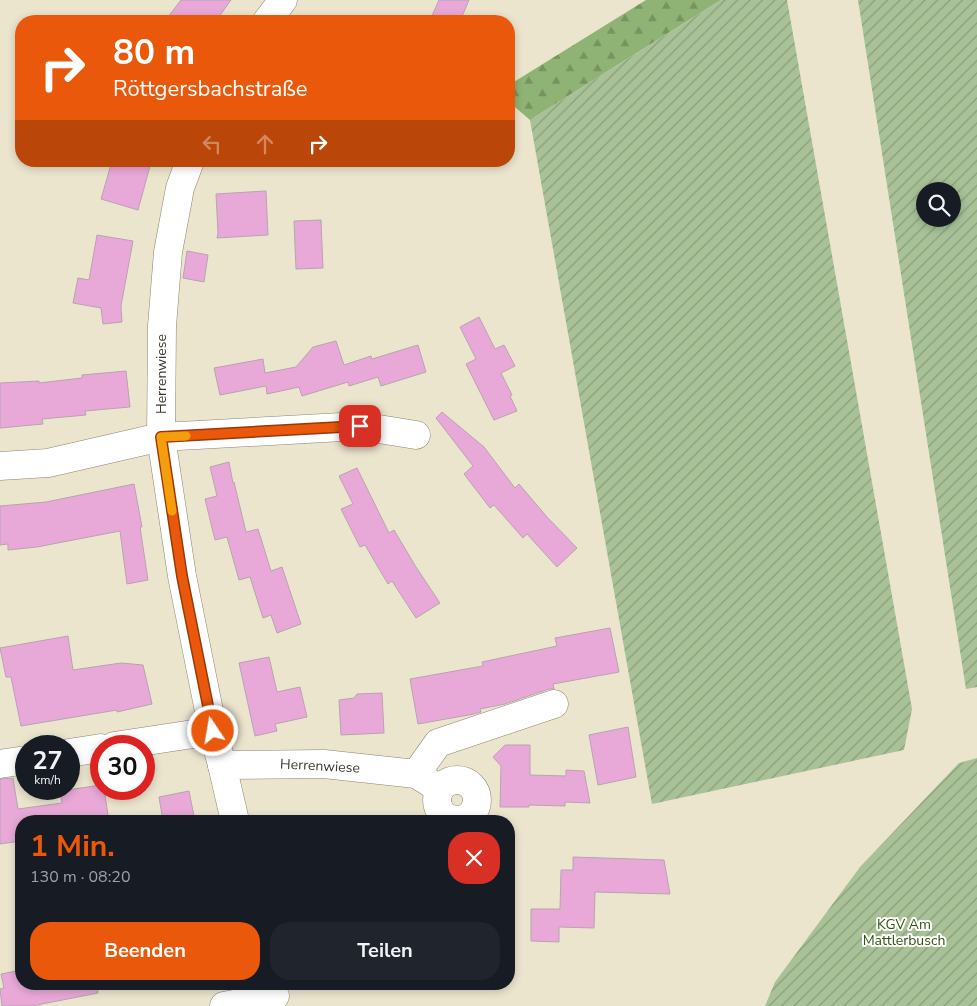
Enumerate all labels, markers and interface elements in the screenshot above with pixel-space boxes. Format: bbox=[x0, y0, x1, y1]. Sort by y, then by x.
text: 80 m bbox=[113, 29, 195, 76]
icon: right bbox=[30, 35, 95, 100]
text: Röttgersbachstraße bbox=[113, 74, 308, 104]
icon: left bbox=[198, 130, 226, 158]
icon: ahead bbox=[251, 130, 279, 158]
icon: right bbox=[304, 130, 332, 158]
map controls bbox=[916, 182, 961, 227]
button: search bbox=[916, 182, 961, 227]
street label: Herrenwiese bbox=[152, 334, 171, 414]
pin bbox=[339, 405, 381, 447]
icon: arrive bbox=[346, 412, 374, 440]
position arrow bbox=[186, 704, 238, 756]
speed limit sign: 30 bbox=[90, 735, 155, 800]
text: 27 bbox=[32, 744, 63, 778]
street label: Herrenwiese bbox=[280, 754, 360, 778]
text: km/h bbox=[34, 772, 61, 788]
text: 1 Min. bbox=[30, 826, 115, 867]
button: close bbox=[448, 832, 500, 884]
text: 130 m · 08:20 bbox=[30, 866, 131, 888]
park label: KGV Am Mattlerbusch bbox=[863, 915, 945, 950]
button: Beenden bbox=[30, 922, 260, 980]
button: Teilen bbox=[270, 922, 500, 980]

